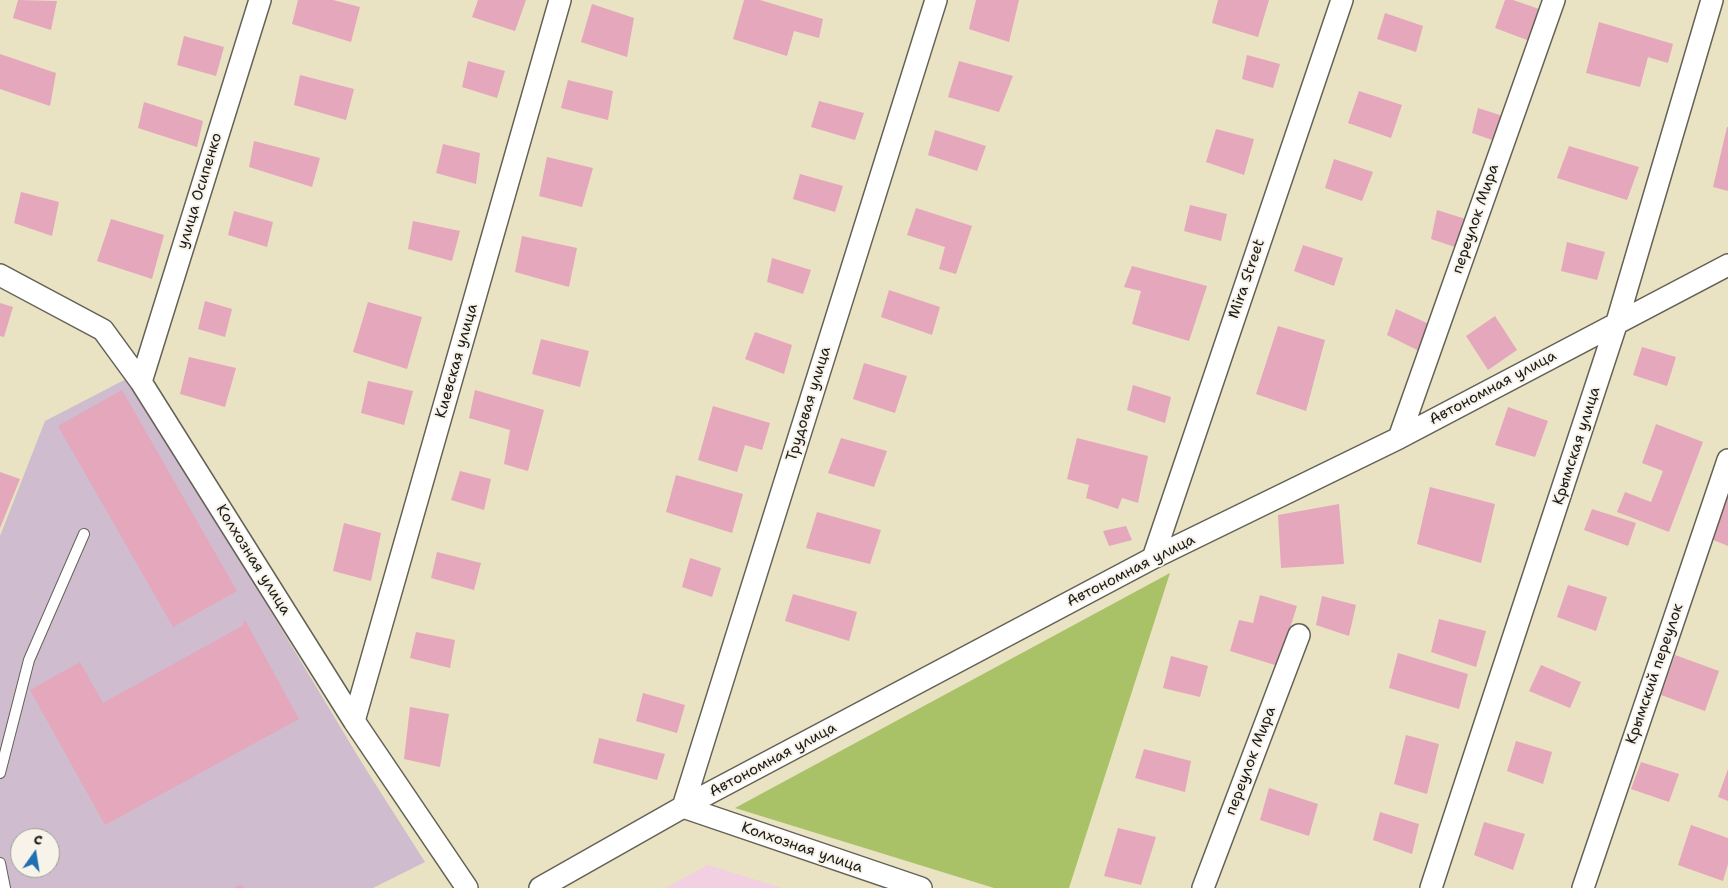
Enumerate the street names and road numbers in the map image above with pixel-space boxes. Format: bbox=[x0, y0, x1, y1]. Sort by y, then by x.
street label: улица Осипенко bbox=[174, 131, 226, 251]
street label: переулок Мира bbox=[1449, 162, 1503, 276]
street label: Mira Street bbox=[1225, 237, 1269, 321]
street label: Киевская улица bbox=[432, 302, 482, 420]
street label: Трудовая улица bbox=[783, 345, 835, 463]
street label: Автономная улица bbox=[1426, 347, 1560, 429]
street label: Крымская улица bbox=[1549, 385, 1605, 507]
street label: Колхозная улица bbox=[212, 501, 294, 619]
street label: Автономная улица bbox=[1064, 531, 1198, 611]
street label: Крымский переулок bbox=[1622, 601, 1688, 747]
street label: переулок Мира bbox=[1222, 704, 1280, 818]
street label: Автономная улица bbox=[706, 719, 840, 801]
street label: Колхозная улица bbox=[739, 819, 865, 877]

